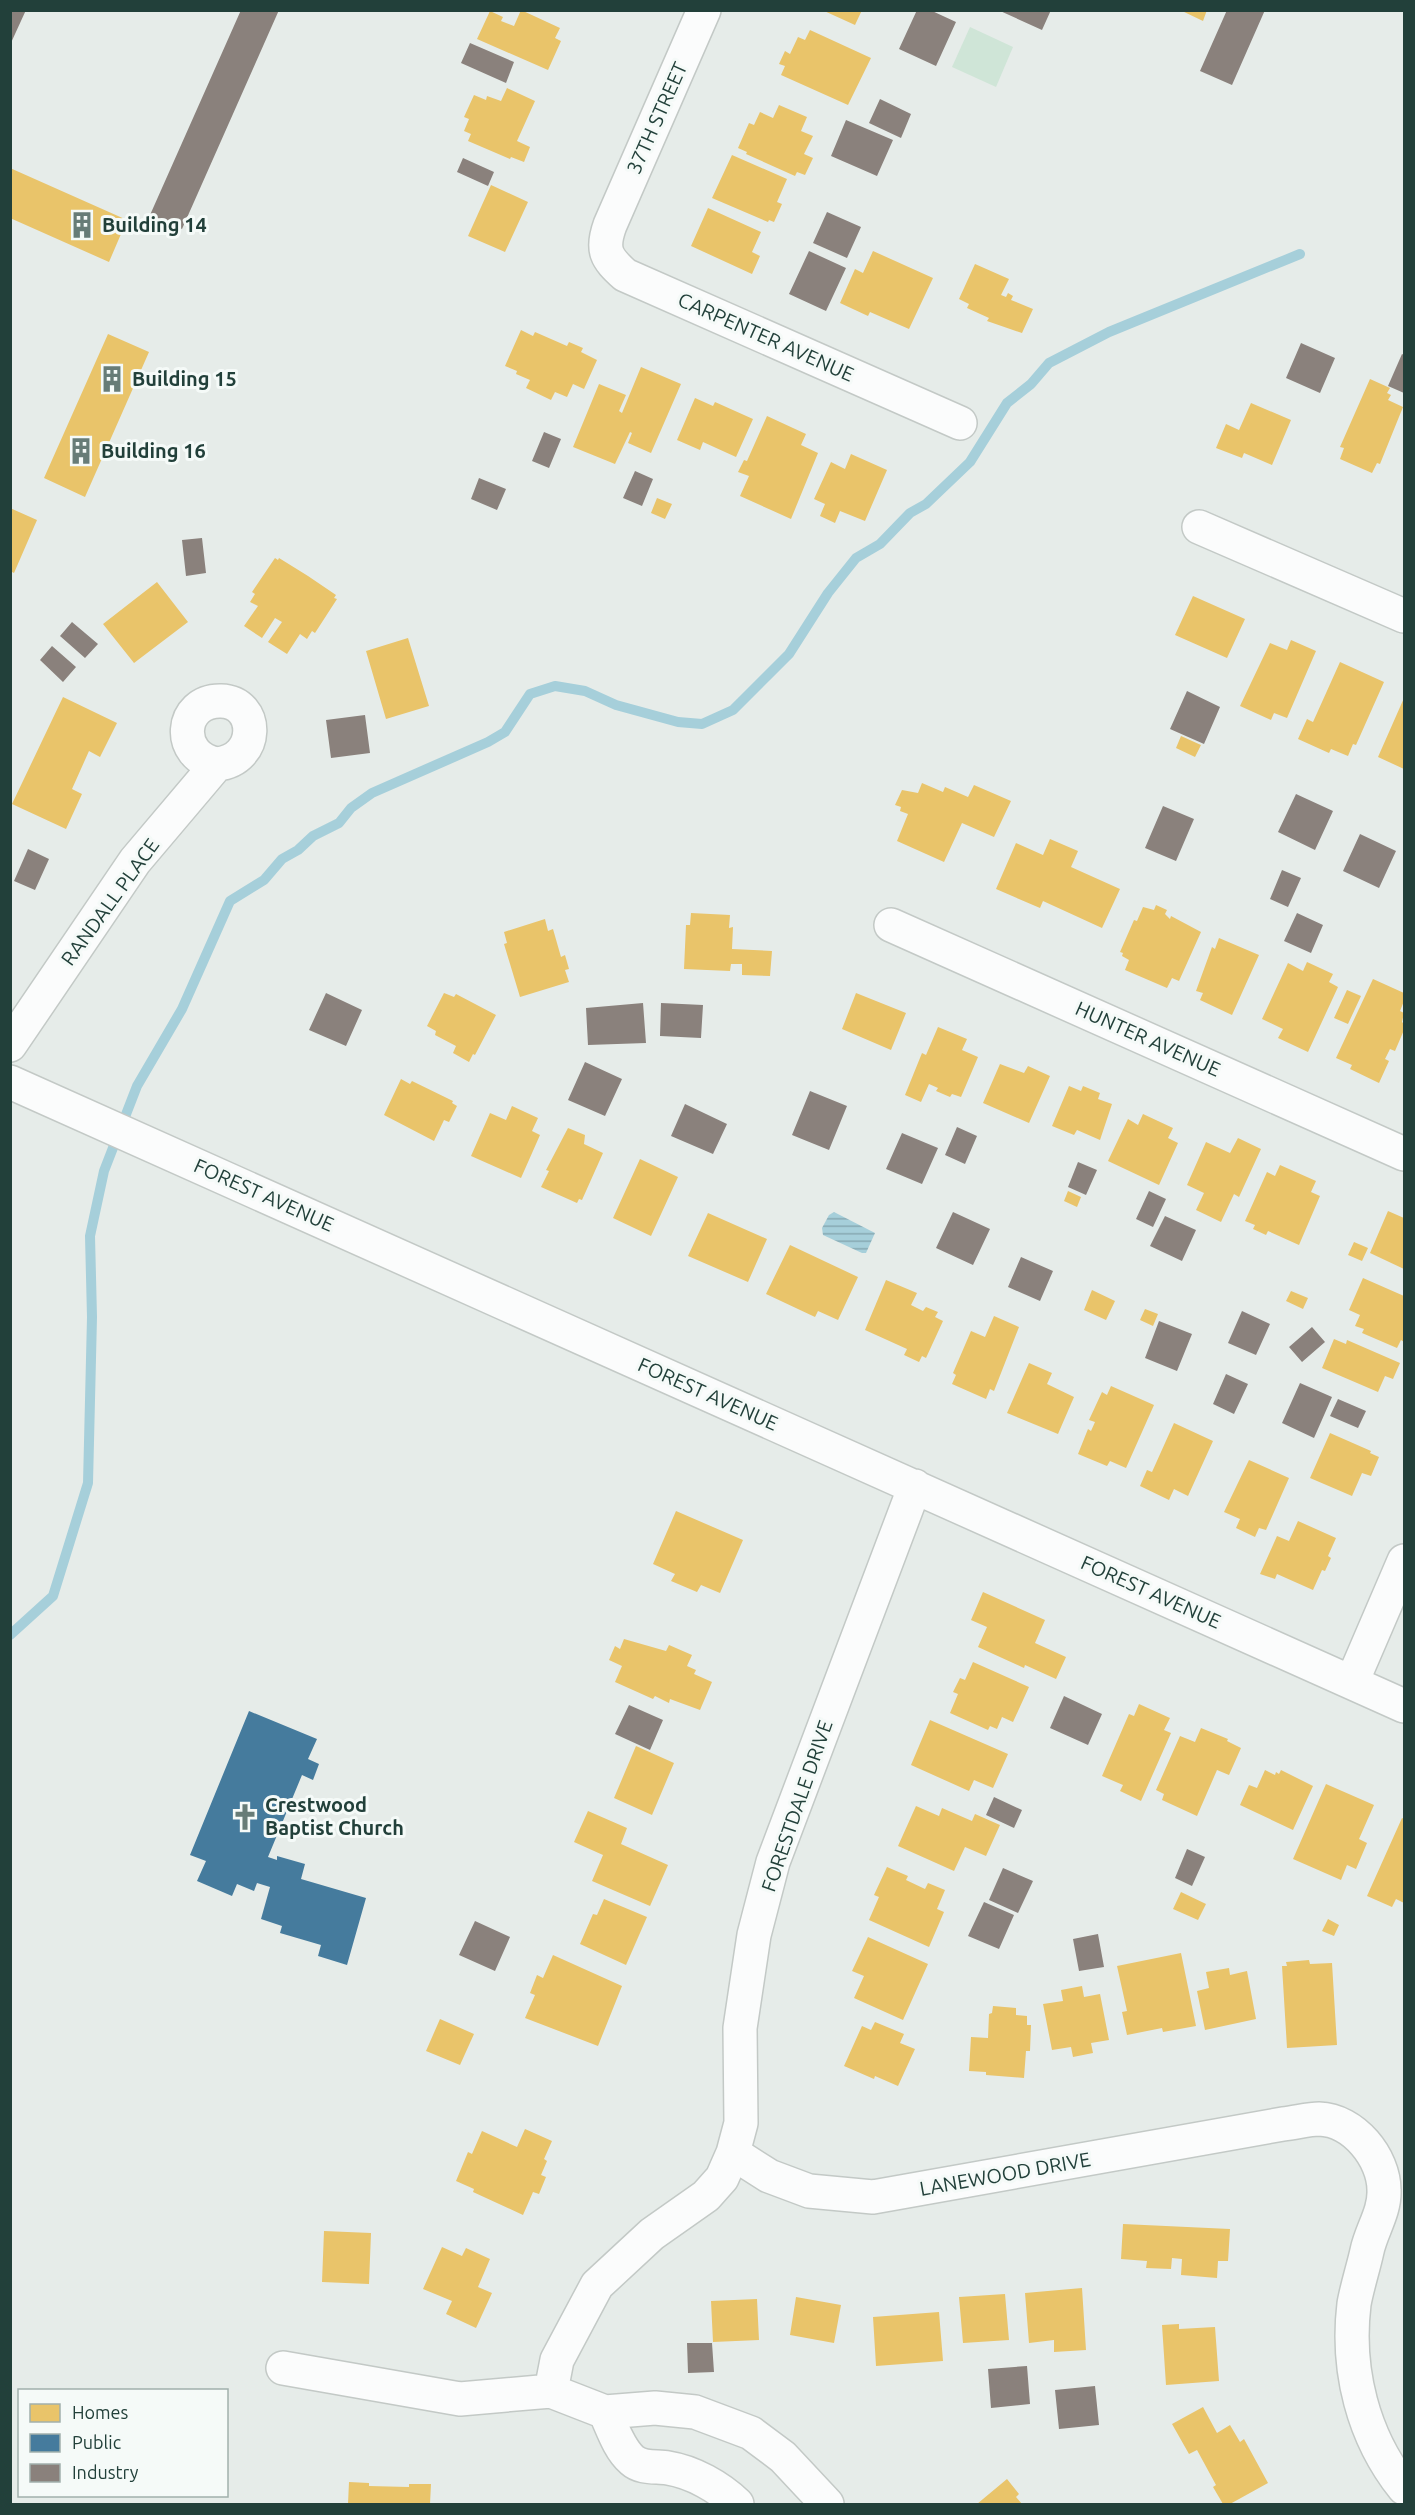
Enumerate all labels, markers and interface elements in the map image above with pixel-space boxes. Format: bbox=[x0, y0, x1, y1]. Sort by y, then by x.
street label: 37TH STREET bbox=[622, 58, 691, 177]
building icon: Building 14 bbox=[67, 210, 97, 240]
place label: Building 14 bbox=[102, 213, 207, 236]
street label: CARPENTER AVENUE bbox=[675, 287, 858, 386]
building icon: Building 15 bbox=[97, 364, 127, 394]
place label: Building 15 bbox=[132, 367, 237, 390]
building icon: Building 16 bbox=[66, 436, 96, 466]
place label: Building 16 bbox=[101, 439, 206, 462]
street label: RANDALL PLACE bbox=[56, 834, 163, 970]
street label: HUNTER AVENUE bbox=[1072, 996, 1224, 1081]
street label: FOREST AVENUE bbox=[191, 1153, 338, 1236]
street label: FOREST AVENUE bbox=[635, 1352, 782, 1435]
street label: FOREST AVENUE bbox=[1078, 1550, 1225, 1633]
street label: FORESTDALE DRIVE bbox=[756, 1717, 837, 1895]
place label: Crestwood Baptist Church bbox=[265, 1793, 404, 1839]
church icon: Crestwood Baptist Church bbox=[230, 1802, 260, 1832]
street label: LANEWOOD DRIVE bbox=[918, 2147, 1092, 2200]
legend bbox=[18, 2389, 228, 2497]
text: Homes bbox=[72, 2402, 129, 2422]
text: Public bbox=[72, 2432, 121, 2452]
text: Industry bbox=[72, 2462, 139, 2482]

